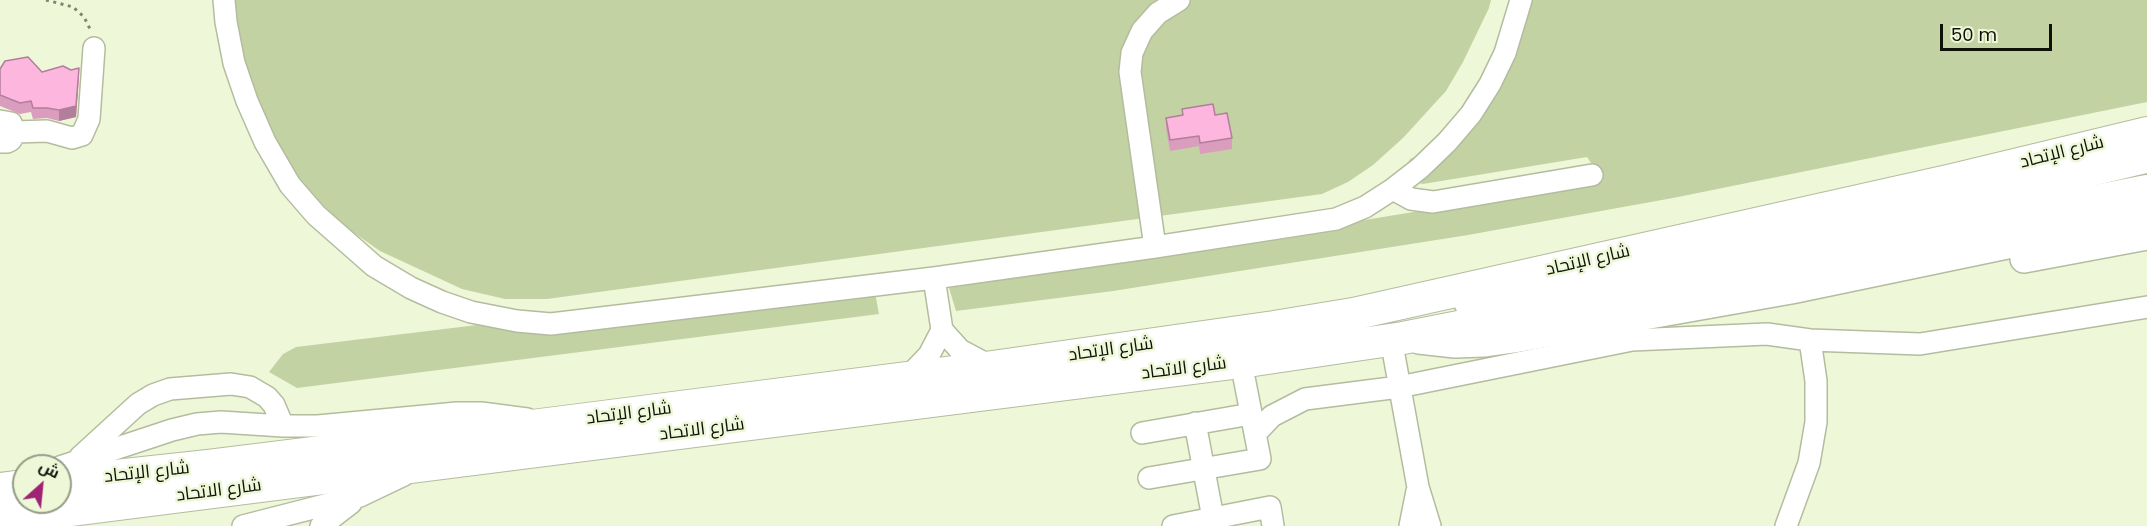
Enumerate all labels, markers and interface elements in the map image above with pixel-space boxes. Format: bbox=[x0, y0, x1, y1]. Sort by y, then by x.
scale bar bbox=[1943, 12, 2056, 50]
text: 50 m bbox=[1951, 22, 1997, 47]
street label: شارع الإتحاد bbox=[2018, 132, 2106, 174]
street label: شارع الإتحاد bbox=[1544, 241, 1632, 281]
street label: شارع الإتحاد bbox=[1067, 333, 1155, 367]
street label: شارع الاتحاد bbox=[1140, 353, 1228, 385]
street label: شارع الإتحاد bbox=[585, 398, 673, 430]
street label: شارع الاتحاد bbox=[658, 414, 746, 446]
north arrow bbox=[12, 454, 72, 514]
text: ش bbox=[35, 454, 64, 484]
street label: شارع الإتحاد bbox=[103, 458, 191, 488]
street label: شارع الاتحاد bbox=[175, 475, 263, 507]

